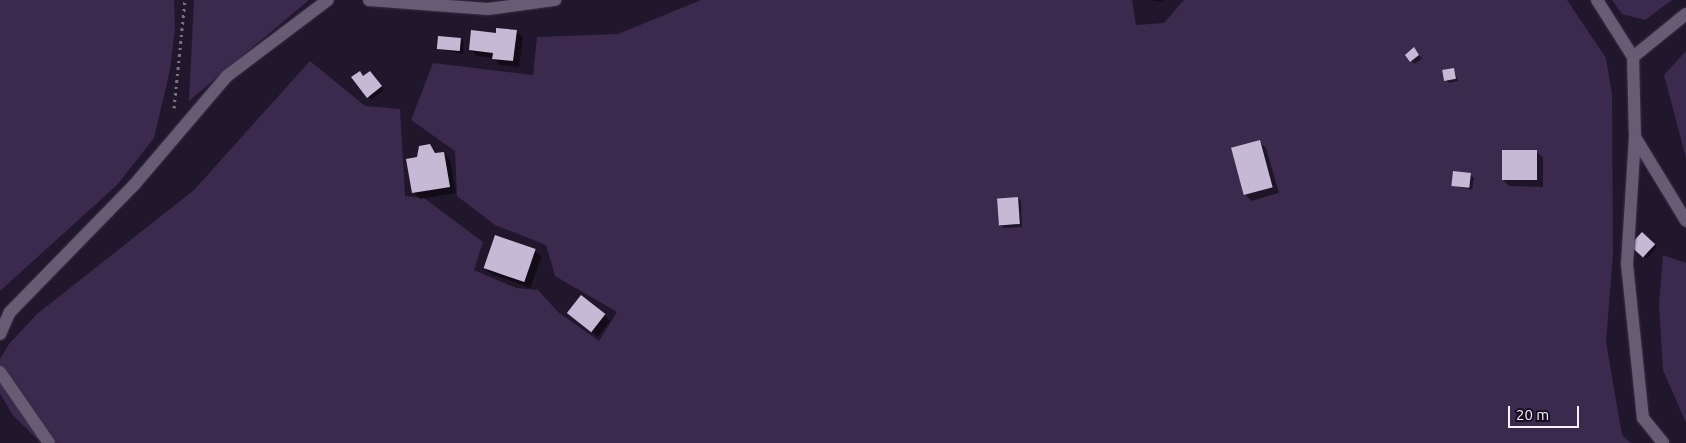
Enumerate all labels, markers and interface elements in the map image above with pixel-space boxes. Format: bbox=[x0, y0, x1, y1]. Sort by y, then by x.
scale bar bbox=[1511, 396, 1582, 428]
text: 20 m bbox=[1516, 406, 1549, 423]

